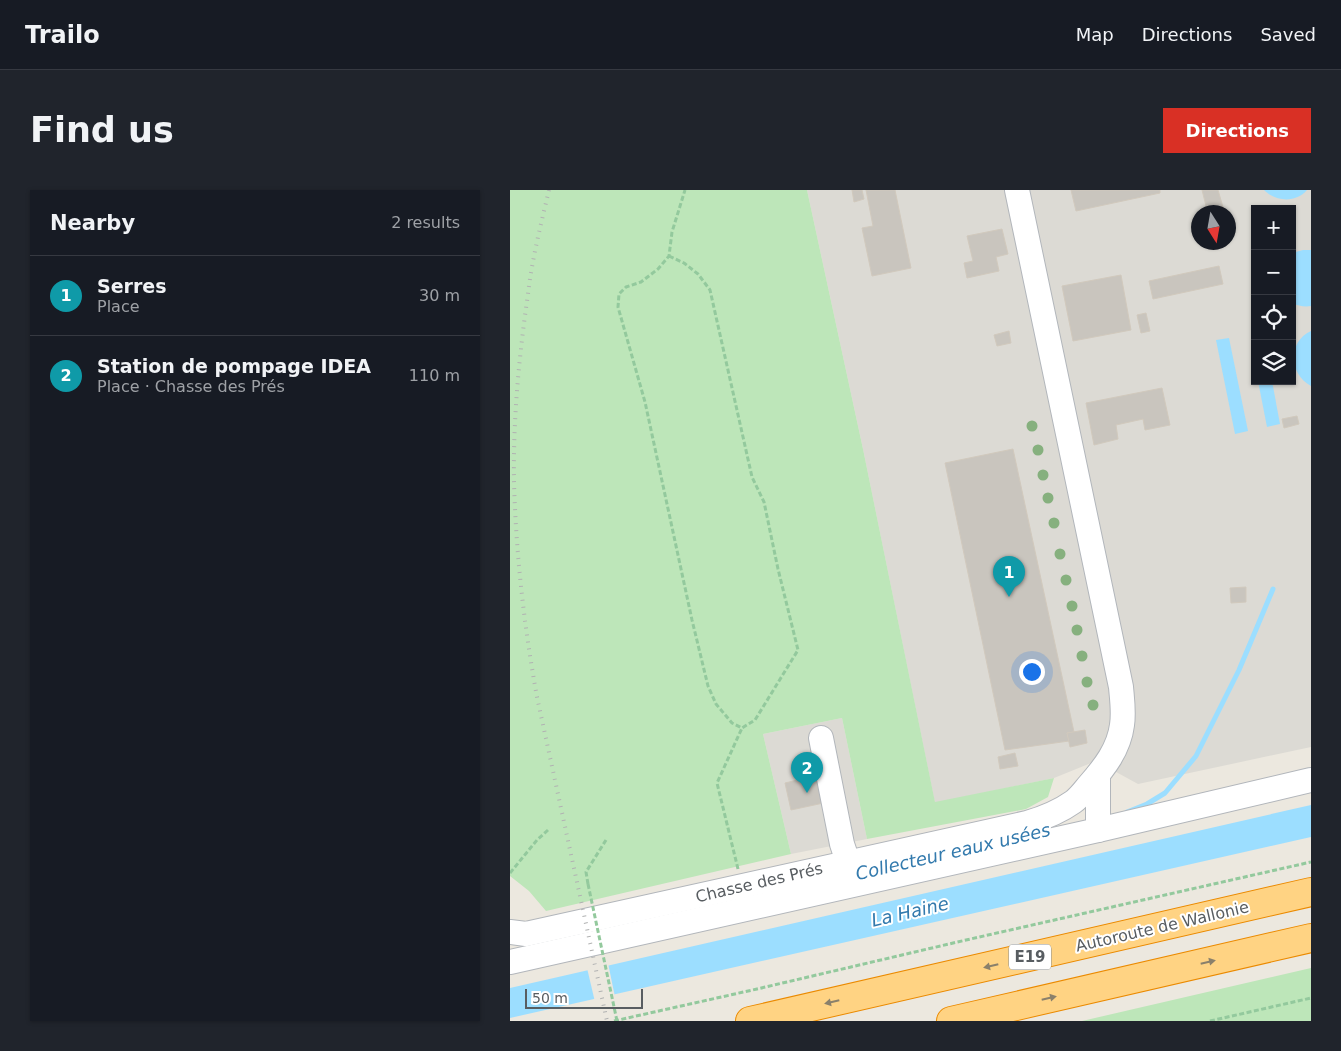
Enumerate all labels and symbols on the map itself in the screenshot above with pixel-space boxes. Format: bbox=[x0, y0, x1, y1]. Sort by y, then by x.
north arrow bbox=[1191, 205, 1236, 250]
pin: 1 bbox=[993, 556, 1025, 597]
your location bbox=[1019, 659, 1045, 685]
pin: 2 bbox=[791, 752, 823, 793]
water label: Collecteur eaux usées bbox=[853, 819, 1052, 884]
street label: Chasse des Prés bbox=[694, 859, 825, 906]
water label: La Haine bbox=[869, 892, 951, 931]
street label: Autoroute de Wallonie bbox=[1074, 897, 1251, 956]
road number: E19 bbox=[1009, 944, 1051, 970]
one-way arrow bbox=[1200, 958, 1215, 966]
one-way arrow bbox=[983, 962, 998, 970]
scale bar bbox=[525, 986, 642, 1009]
one-way arrow bbox=[1042, 994, 1057, 1002]
one-way arrow bbox=[825, 998, 840, 1006]

